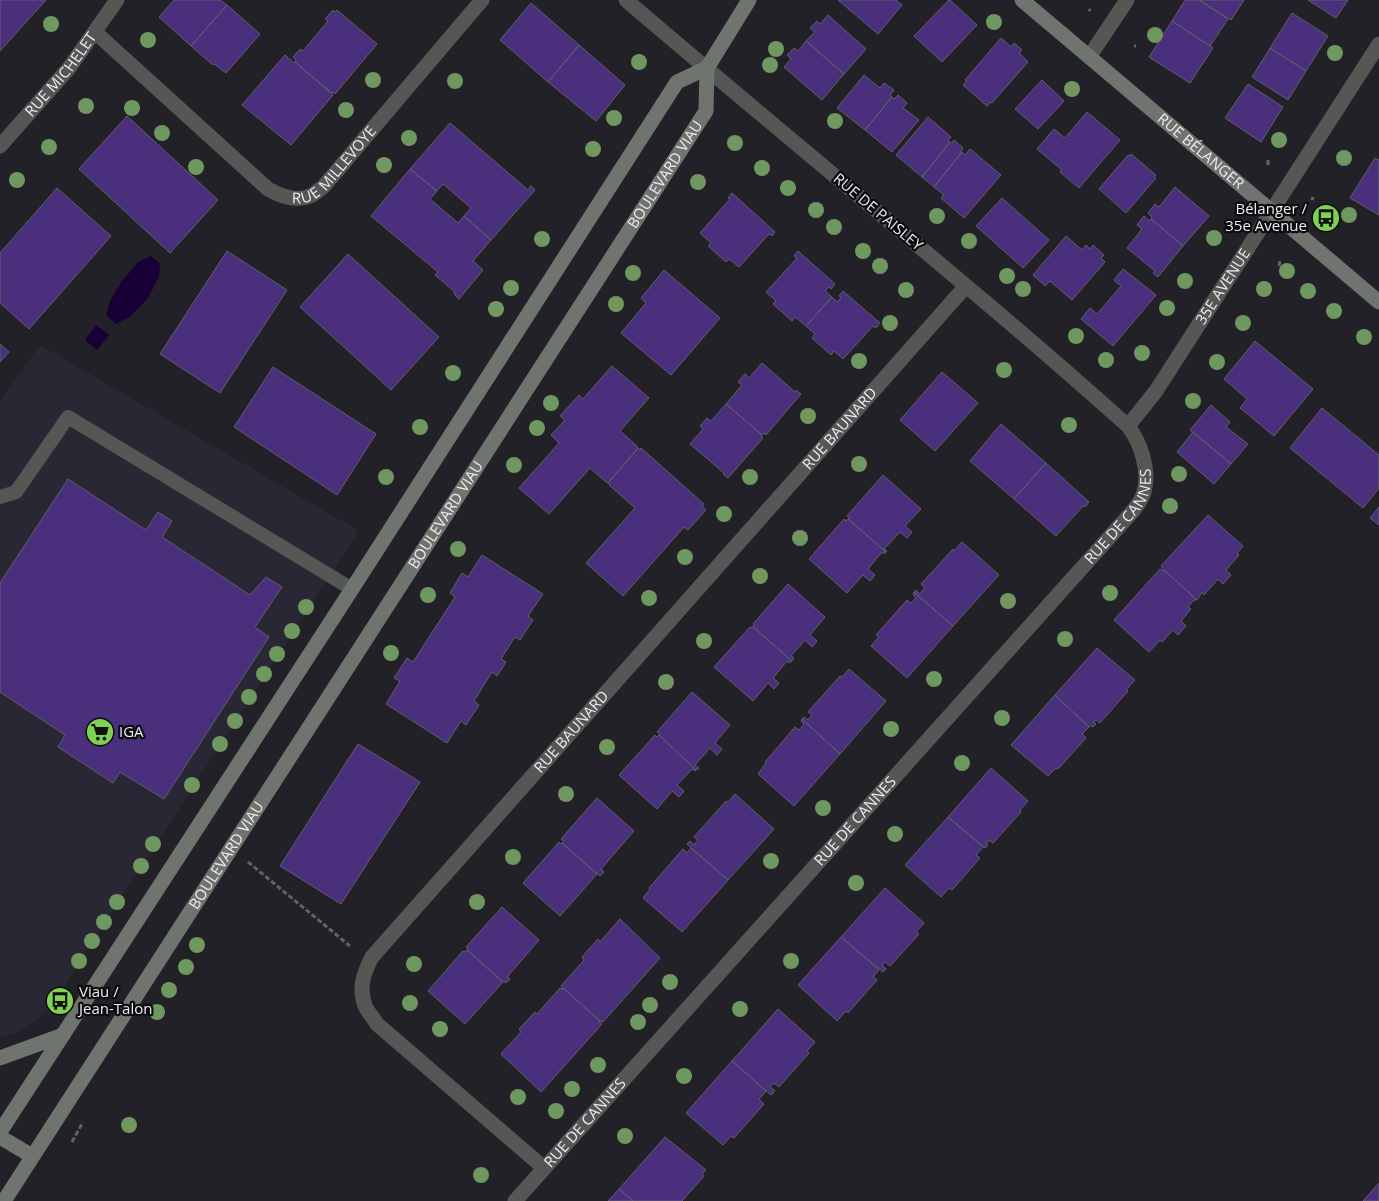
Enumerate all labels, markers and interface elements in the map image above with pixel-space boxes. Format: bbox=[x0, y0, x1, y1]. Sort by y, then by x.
street label: RUE MICHELET bbox=[20, 27, 101, 120]
street label: RUE BÉLANGER bbox=[1154, 108, 1249, 193]
street label: BOULEVARD VIAU bbox=[622, 116, 706, 232]
street label: RUE MILLEVOYE bbox=[292, 121, 380, 208]
street label: RUE DE PAISLEY bbox=[830, 168, 928, 255]
place label: Bélanger / 35e Avenue bbox=[1225, 198, 1307, 235]
bus stop icon: Bélanger / 35e Avenue bbox=[1311, 203, 1341, 233]
street label: 35E AVENUE bbox=[1190, 244, 1254, 328]
street label: RUE BAUNARD bbox=[797, 383, 881, 473]
street label: BOULEVARD VIAU bbox=[403, 457, 487, 572]
street label: RUE DE CANNES bbox=[1079, 468, 1155, 568]
street label: RUE BAUNARD bbox=[529, 686, 612, 777]
supermarket icon: IGA bbox=[85, 717, 115, 747]
place label: IGA bbox=[119, 721, 144, 741]
street label: RUE DE CANNES bbox=[809, 771, 900, 869]
street label: BOULEVARD VIAU bbox=[184, 797, 268, 913]
place label: Viau / Jean-Talon bbox=[77, 981, 152, 1018]
bus stop icon: Viau / Jean-Talon bbox=[45, 986, 75, 1016]
street label: RUE DE CANNES bbox=[539, 1073, 630, 1171]

